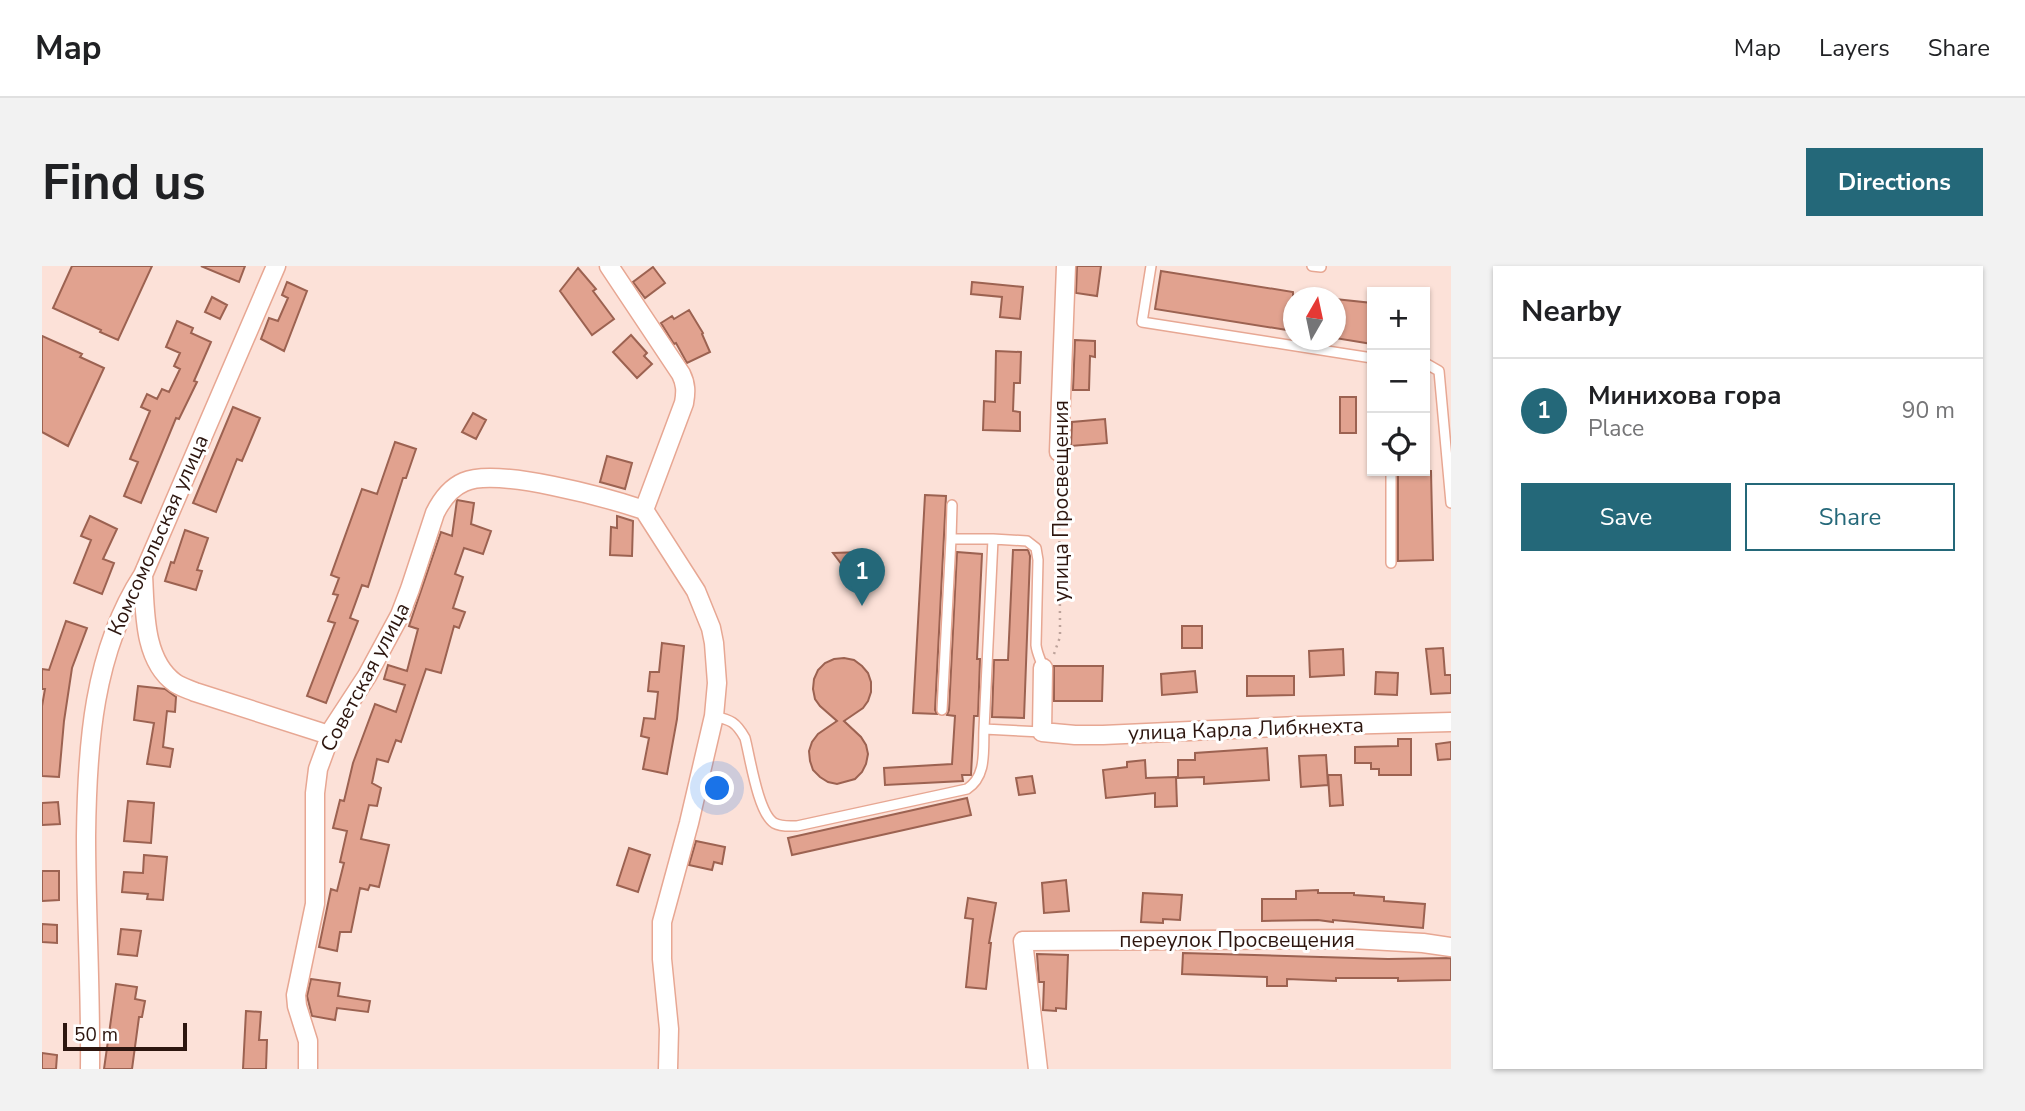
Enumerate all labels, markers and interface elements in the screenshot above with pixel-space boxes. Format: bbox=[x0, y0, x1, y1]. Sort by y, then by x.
text: Map bbox=[35, 26, 102, 71]
text: Map bbox=[1734, 32, 1781, 64]
text: Layers bbox=[1819, 32, 1890, 64]
text: Share bbox=[1928, 32, 1990, 64]
button: Directions bbox=[1806, 148, 1983, 216]
text: Find us bbox=[42, 149, 206, 216]
north arrow bbox=[1283, 287, 1346, 350]
map controls bbox=[1367, 287, 1430, 476]
button: + bbox=[1367, 287, 1430, 350]
text: Nearby bbox=[1521, 291, 1621, 332]
button: − bbox=[1367, 350, 1430, 413]
text: Минихова гора bbox=[1588, 378, 1782, 413]
text: 1 bbox=[1537, 395, 1551, 426]
text: 90 m bbox=[1902, 395, 1955, 426]
street label: улица Просвещения bbox=[1047, 400, 1075, 602]
button: locate bbox=[1367, 413, 1430, 476]
text: Place bbox=[1588, 413, 1644, 444]
street label: Комсомольская улица bbox=[101, 430, 215, 640]
button: Save bbox=[1521, 483, 1731, 551]
button: Share bbox=[1745, 483, 1955, 551]
pin: 1 bbox=[839, 548, 885, 606]
street label: Советская улица bbox=[314, 597, 416, 757]
street label: улица Карла Либкнехта bbox=[1128, 711, 1364, 747]
your location bbox=[700, 771, 734, 805]
street label: переулок Просвещения bbox=[1119, 926, 1355, 954]
scale bar bbox=[63, 1020, 187, 1052]
text: 50 m bbox=[74, 1022, 118, 1048]

